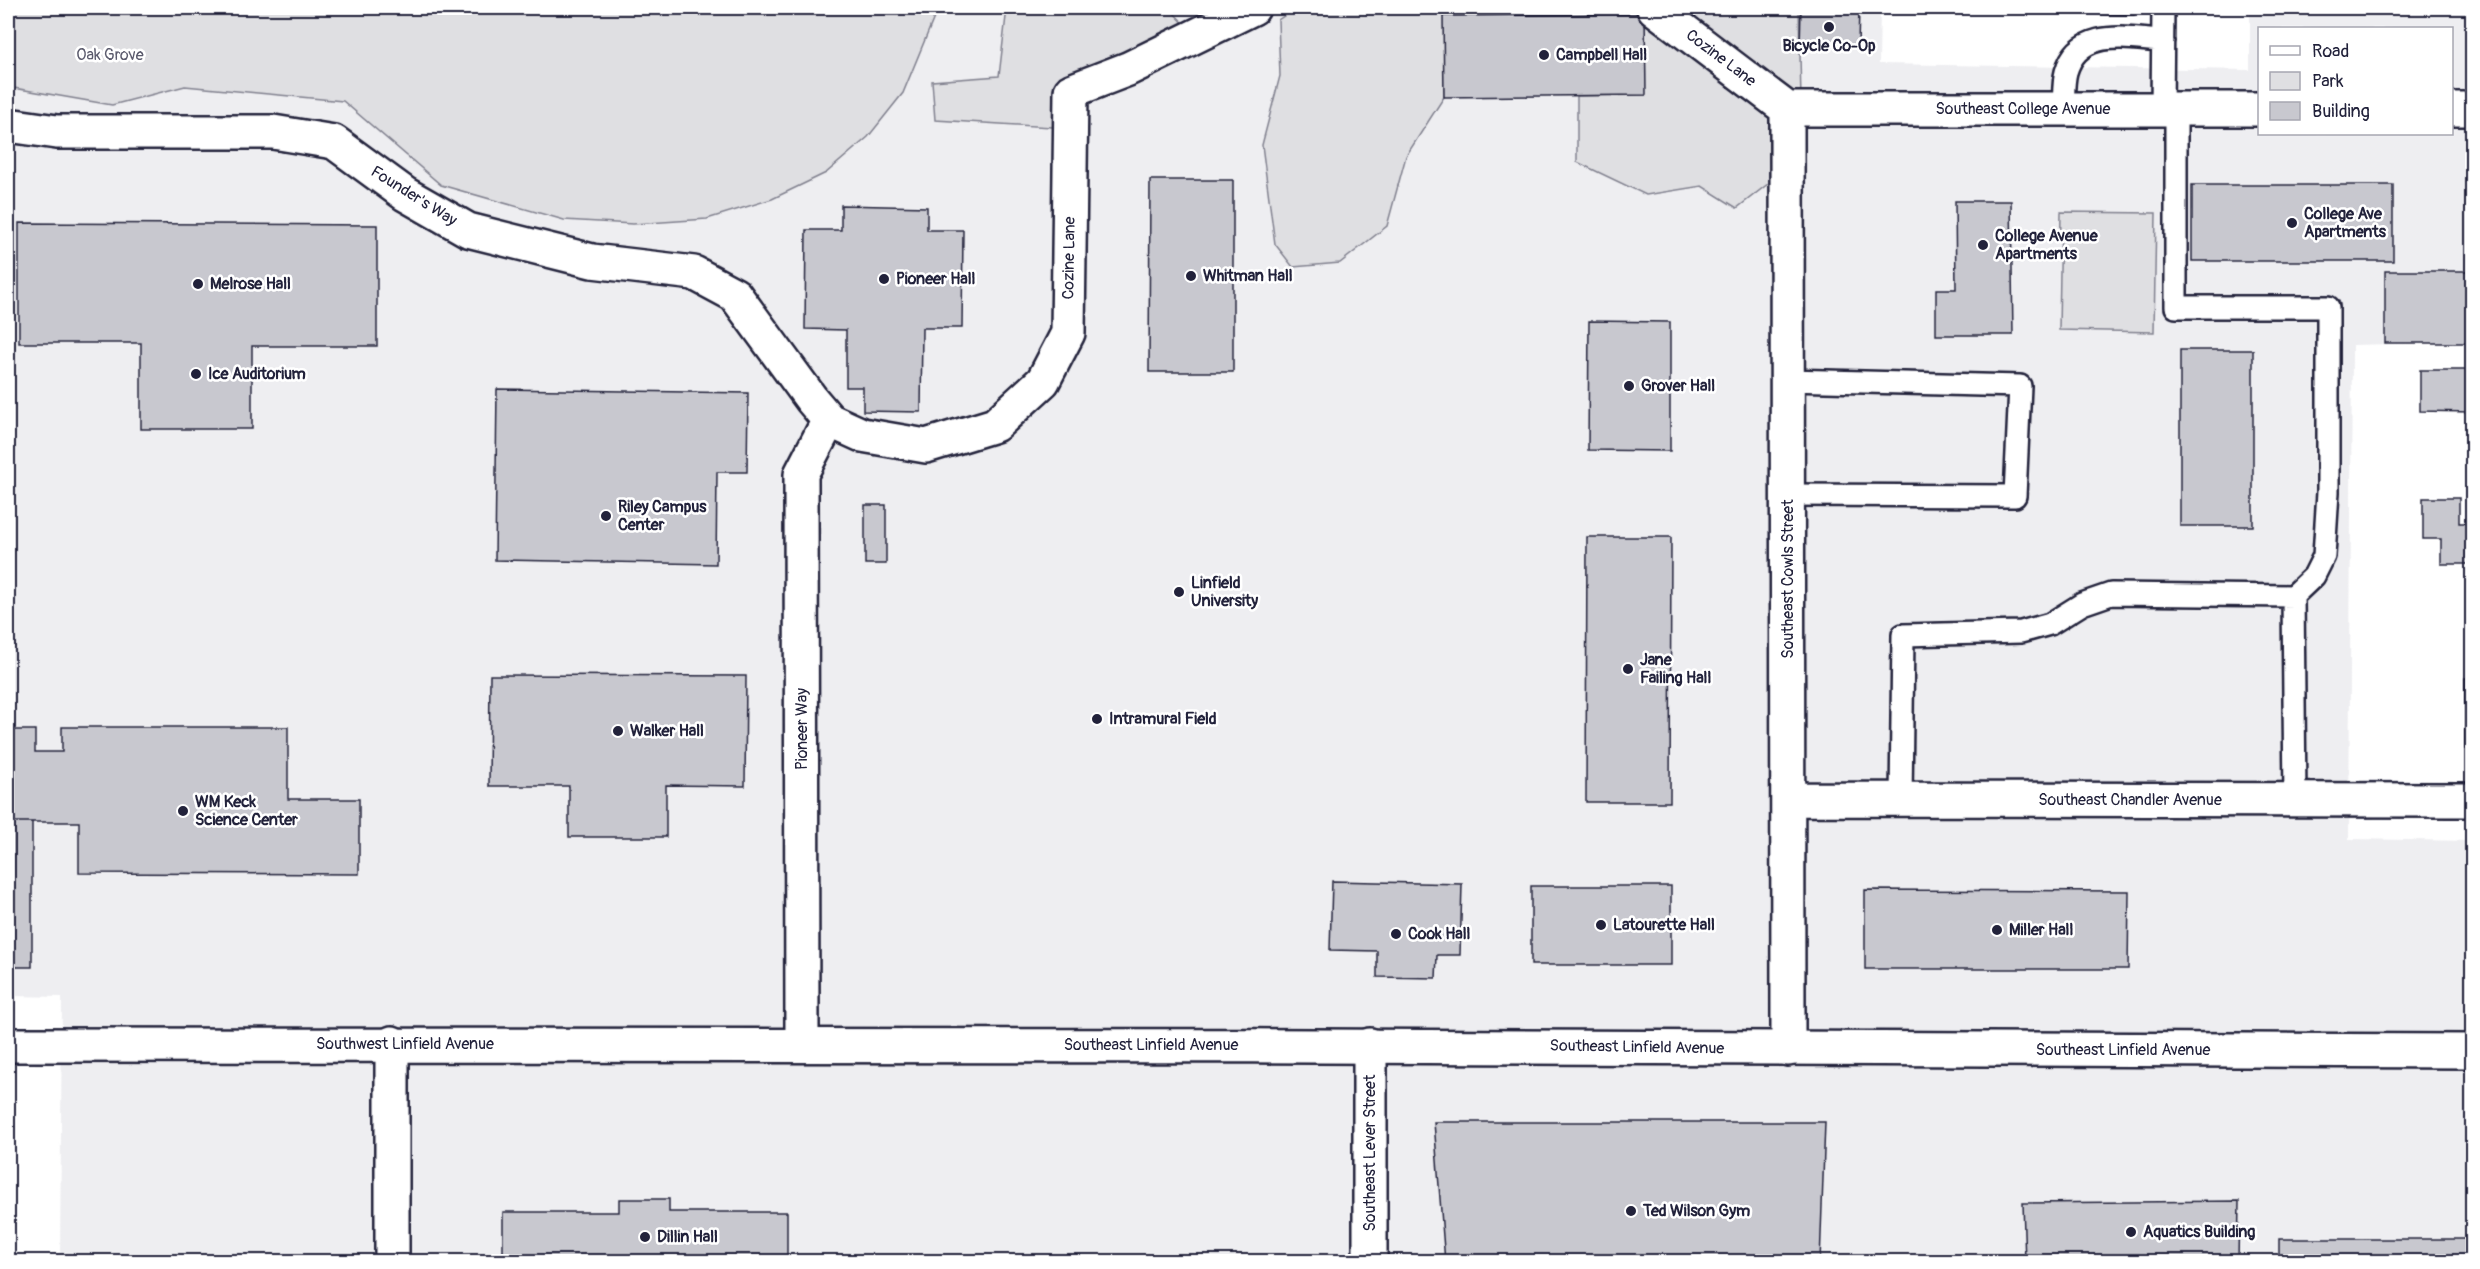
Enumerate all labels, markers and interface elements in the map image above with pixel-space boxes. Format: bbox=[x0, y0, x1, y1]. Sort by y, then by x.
marker: Bicycle Co-Op bbox=[1822, 20, 1836, 34]
street label: Cozine Lane bbox=[1682, 25, 1760, 91]
legend bbox=[2258, 27, 2453, 135]
place label: Bicycle Co-Op bbox=[1782, 36, 1876, 56]
text: Road bbox=[2312, 40, 2349, 63]
park label: Oak Grove bbox=[76, 45, 144, 65]
place label: Campbell Hall bbox=[1556, 45, 1647, 65]
marker: Campbell Hall bbox=[1537, 48, 1551, 62]
text: Park bbox=[2312, 70, 2344, 93]
street label: Southeast College Avenue bbox=[1936, 99, 2111, 119]
text: Building bbox=[2312, 100, 2370, 123]
street label: Founder's Way bbox=[367, 162, 461, 230]
place label: College Ave Apartments bbox=[2304, 204, 2387, 242]
street label: Cozine Lane bbox=[1058, 216, 1080, 300]
marker: College Ave Apartments bbox=[2285, 216, 2299, 230]
place label: College Avenue Apartments bbox=[1995, 226, 2099, 264]
marker: College Avenue Apartments bbox=[1976, 238, 1990, 252]
place label: Whitman Hall bbox=[1203, 266, 1293, 286]
place label: Pioneer Hall bbox=[896, 269, 976, 289]
marker: Whitman Hall bbox=[1184, 269, 1198, 283]
marker: Pioneer Hall bbox=[877, 272, 891, 286]
place label: Melrose Hall bbox=[210, 274, 291, 294]
marker: Melrose Hall bbox=[191, 277, 205, 291]
place label: Ice Auditorium bbox=[208, 364, 306, 384]
marker: Ice Auditorium bbox=[189, 367, 203, 381]
place label: Grover Hall bbox=[1641, 376, 1715, 396]
marker: Grover Hall bbox=[1622, 379, 1636, 393]
place label: Riley Campus Center bbox=[618, 497, 707, 535]
street label: Southeast Cowls Street bbox=[1778, 499, 1798, 659]
marker: Riley Campus Center bbox=[599, 509, 613, 523]
place label: Linfield University bbox=[1191, 573, 1258, 611]
marker: Linfield University bbox=[1172, 585, 1186, 599]
place label: Jane Failing Hall bbox=[1640, 650, 1711, 688]
marker: Jane Failing Hall bbox=[1621, 662, 1635, 676]
street label: Pioneer Way bbox=[792, 688, 812, 770]
place label: Intramural Field bbox=[1109, 709, 1217, 729]
marker: Intramural Field bbox=[1090, 712, 1104, 726]
place label: Walker Hall bbox=[630, 721, 704, 741]
marker: Walker Hall bbox=[611, 724, 625, 738]
street label: Southeast Chandler Avenue bbox=[2038, 790, 2222, 810]
place label: WM Keck Science Center bbox=[195, 792, 298, 830]
marker: WM Keck Science Center bbox=[176, 804, 190, 818]
place label: Latourette Hall bbox=[1613, 915, 1715, 935]
marker: Latourette Hall bbox=[1594, 918, 1608, 932]
place label: Miller Hall bbox=[2009, 920, 2073, 940]
marker: Miller Hall bbox=[1990, 923, 2004, 937]
place label: Cook Hall bbox=[1408, 924, 1471, 944]
marker: Cook Hall bbox=[1389, 927, 1403, 941]
street label: Southwest Linfield Avenue bbox=[316, 1034, 494, 1054]
street label: Southeast Linfield Avenue bbox=[1064, 1035, 1238, 1055]
street label: Southeast Linfield Avenue bbox=[1550, 1035, 1725, 1059]
street label: Southeast Linfield Avenue bbox=[2036, 1040, 2210, 1060]
street label: Southeast Lever Street bbox=[1360, 1074, 1380, 1231]
place label: Ted Wilson Gym bbox=[1642, 1201, 1750, 1221]
marker: Ted Wilson Gym bbox=[1624, 1204, 1638, 1218]
place label: Aquatics Building bbox=[2143, 1222, 2255, 1242]
marker: Aquatics Building bbox=[2124, 1225, 2138, 1239]
place label: Dillin Hall bbox=[657, 1227, 718, 1247]
marker: Dillin Hall bbox=[638, 1230, 652, 1244]

